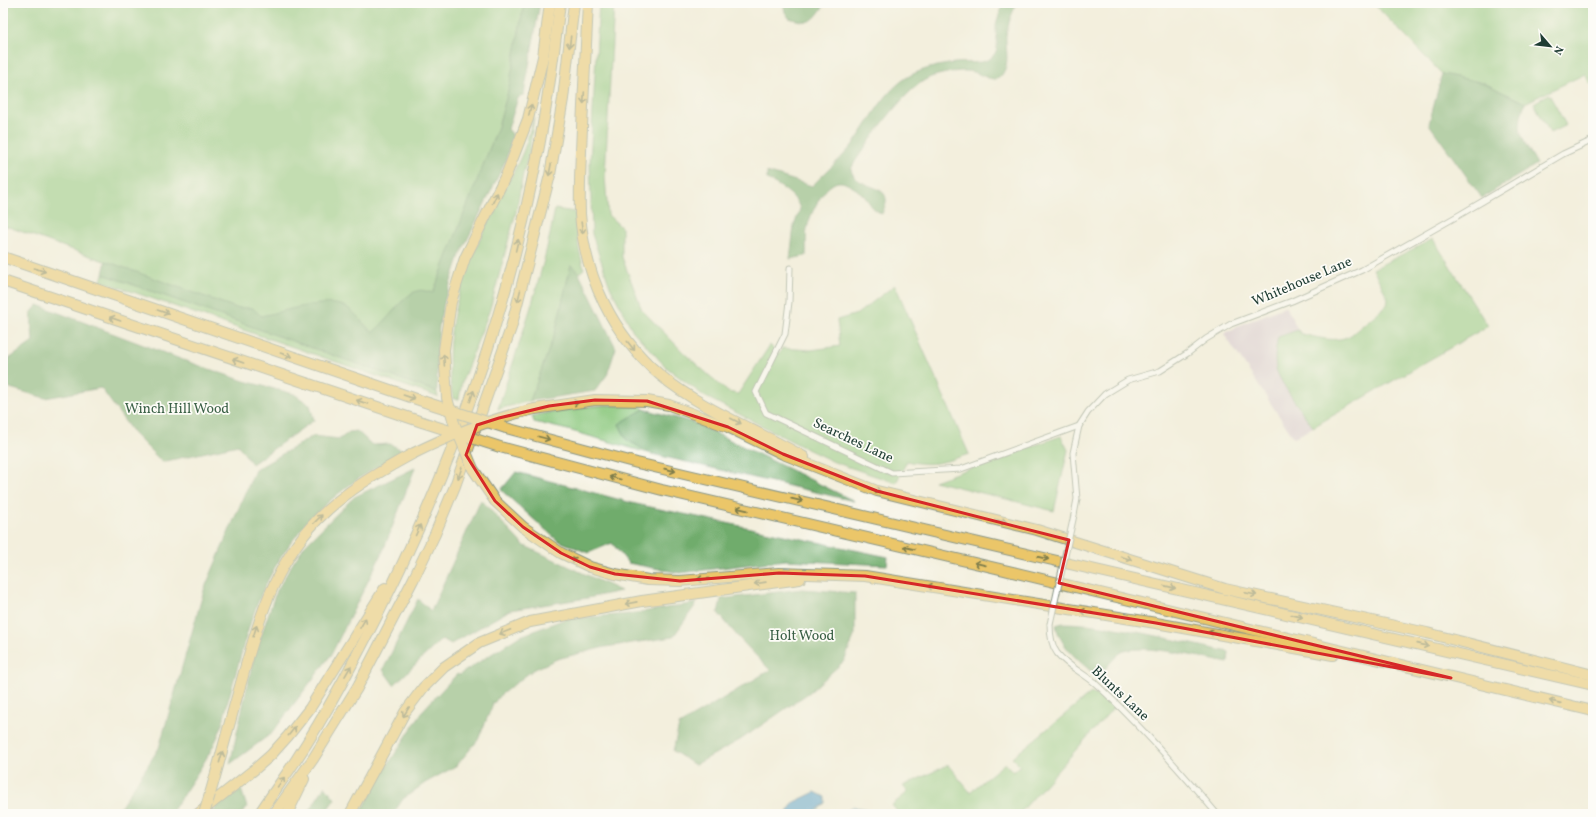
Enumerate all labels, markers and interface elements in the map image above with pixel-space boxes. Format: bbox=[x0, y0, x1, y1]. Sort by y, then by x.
north arrow bbox=[1530, 26, 1570, 66]
one-way arrow bbox=[566, 35, 573, 48]
text: N bbox=[1549, 43, 1566, 57]
one-way arrow bbox=[580, 91, 587, 104]
one-way arrow bbox=[527, 103, 535, 116]
one-way arrow bbox=[546, 163, 554, 176]
one-way arrow bbox=[492, 192, 499, 204]
one-way arrow bbox=[578, 221, 586, 234]
one-way arrow bbox=[514, 239, 522, 252]
street label: Whitehouse Lane bbox=[1249, 252, 1355, 312]
one-way arrow bbox=[34, 266, 46, 274]
one-way arrow bbox=[515, 290, 522, 303]
one-way arrow bbox=[156, 309, 168, 317]
one-way arrow bbox=[109, 315, 122, 322]
one-way arrow bbox=[627, 340, 636, 351]
one-way arrow bbox=[279, 352, 292, 359]
one-way arrow bbox=[441, 354, 448, 367]
one-way arrow bbox=[233, 356, 245, 364]
one-way arrow bbox=[469, 390, 476, 403]
one-way arrow bbox=[402, 394, 415, 401]
one-way arrow bbox=[355, 398, 368, 405]
one-way arrow bbox=[566, 399, 579, 407]
park label: Winch Hill Wood bbox=[125, 400, 229, 419]
street label: Searches Lane bbox=[810, 414, 897, 468]
one-way arrow bbox=[730, 418, 742, 425]
one-way arrow bbox=[537, 435, 550, 442]
one-way arrow bbox=[456, 466, 463, 479]
one-way arrow bbox=[663, 467, 676, 475]
one-way arrow bbox=[609, 474, 622, 481]
one-way arrow bbox=[868, 487, 881, 494]
one-way arrow bbox=[790, 497, 803, 504]
one-way arrow bbox=[736, 504, 749, 512]
one-way arrow bbox=[313, 514, 323, 524]
one-way arrow bbox=[994, 518, 1007, 526]
one-way arrow bbox=[415, 524, 423, 536]
one-way arrow bbox=[903, 543, 916, 551]
one-way arrow bbox=[1120, 554, 1132, 562]
one-way arrow bbox=[1036, 555, 1049, 562]
one-way arrow bbox=[571, 557, 583, 564]
one-way arrow bbox=[974, 560, 987, 568]
one-way arrow bbox=[697, 575, 710, 583]
one-way arrow bbox=[754, 580, 767, 588]
one-way arrow bbox=[927, 583, 940, 591]
one-way arrow bbox=[1163, 583, 1176, 591]
one-way arrow bbox=[1244, 591, 1257, 599]
one-way arrow bbox=[625, 599, 638, 607]
one-way arrow bbox=[1080, 607, 1093, 615]
one-way arrow bbox=[1290, 612, 1303, 620]
one-way arrow bbox=[360, 617, 368, 629]
one-way arrow bbox=[252, 625, 259, 638]
park label: Holt Wood bbox=[769, 627, 835, 646]
one-way arrow bbox=[499, 629, 511, 637]
one-way arrow bbox=[1208, 629, 1221, 637]
one-way arrow bbox=[1417, 641, 1430, 649]
street label: Blunts Lane bbox=[1087, 662, 1153, 726]
one-way arrow bbox=[345, 665, 353, 677]
one-way arrow bbox=[1549, 698, 1562, 706]
one-way arrow bbox=[401, 706, 409, 718]
one-way arrow bbox=[287, 726, 296, 737]
one-way arrow bbox=[218, 750, 225, 763]
one-way arrow bbox=[277, 777, 285, 788]

